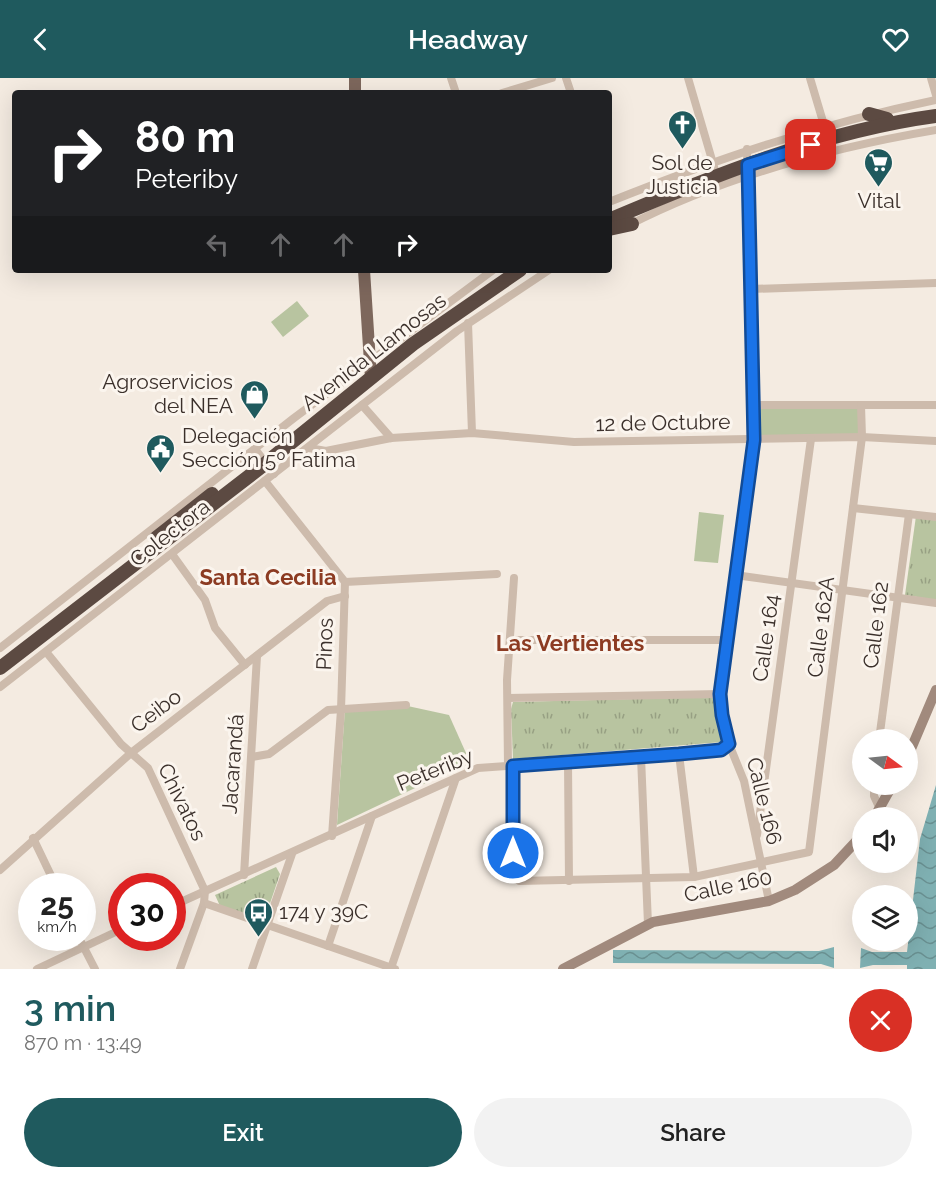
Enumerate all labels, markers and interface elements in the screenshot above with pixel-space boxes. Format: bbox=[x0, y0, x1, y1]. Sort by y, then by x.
icon: back bbox=[24, 23, 57, 56]
icon: heart bbox=[879, 23, 912, 56]
text: Headway bbox=[408, 24, 528, 55]
church icon: Sol de Justicia bbox=[666, 108, 698, 150]
text: 80 m bbox=[135, 113, 235, 162]
icon: right bbox=[36, 114, 114, 192]
pin bbox=[785, 119, 836, 170]
icon: arrive bbox=[794, 128, 827, 161]
supermarket icon: Vital bbox=[863, 146, 895, 188]
place label: Sol de Justicia bbox=[646, 150, 718, 199]
text: Peteriby bbox=[135, 163, 238, 194]
place label: Vital bbox=[857, 188, 901, 213]
icon: left bbox=[201, 228, 234, 261]
icon: ahead bbox=[264, 228, 297, 261]
icon: ahead bbox=[327, 228, 360, 261]
icon: right bbox=[390, 228, 423, 261]
street label: Avenida Llamosas bbox=[297, 287, 451, 416]
place label: Agroservicios del NEA bbox=[102, 369, 233, 418]
shop icon: Agroservicios del NEA bbox=[238, 378, 270, 420]
street label: 12 de Octubre bbox=[595, 409, 731, 436]
place label: Delegación Sección 5º Fatima bbox=[182, 423, 356, 472]
public building icon: Delegación Sección 5º Fatima bbox=[145, 432, 177, 474]
street label: Colectora bbox=[125, 494, 215, 572]
district label: Santa Cecilia bbox=[199, 564, 337, 590]
street label: Calle 162A bbox=[802, 575, 839, 679]
street label: Calle 162 bbox=[858, 580, 893, 670]
street label: Calle 164 bbox=[747, 593, 784, 683]
street label: Pinos bbox=[311, 617, 338, 671]
district label: Las Vertientes bbox=[496, 630, 645, 656]
street label: Ceibo bbox=[126, 684, 186, 738]
street label: Jacarandá bbox=[217, 713, 248, 815]
north arrow bbox=[852, 729, 918, 795]
map controls bbox=[852, 729, 918, 951]
street label: Peteriby bbox=[393, 743, 477, 796]
street label: Calle 166 bbox=[742, 755, 787, 847]
street label: Chivatos bbox=[153, 759, 212, 845]
button: sound bbox=[852, 807, 918, 873]
position arrow bbox=[481, 821, 545, 885]
street label: Calle 160 bbox=[682, 864, 774, 907]
speed limit sign: 30 bbox=[108, 873, 186, 951]
button: layers bbox=[852, 885, 918, 951]
text: 25 bbox=[40, 887, 74, 922]
bus stop icon: 174 y 39C bbox=[242, 896, 274, 938]
place label: 174 y 39C bbox=[279, 899, 368, 924]
text: km/h bbox=[37, 918, 77, 936]
text: 3 min bbox=[24, 987, 116, 1029]
button: close bbox=[849, 989, 912, 1052]
text: 870 m · 13:49 bbox=[24, 1031, 142, 1055]
button: Exit bbox=[24, 1098, 462, 1167]
button: Share bbox=[474, 1098, 912, 1167]

